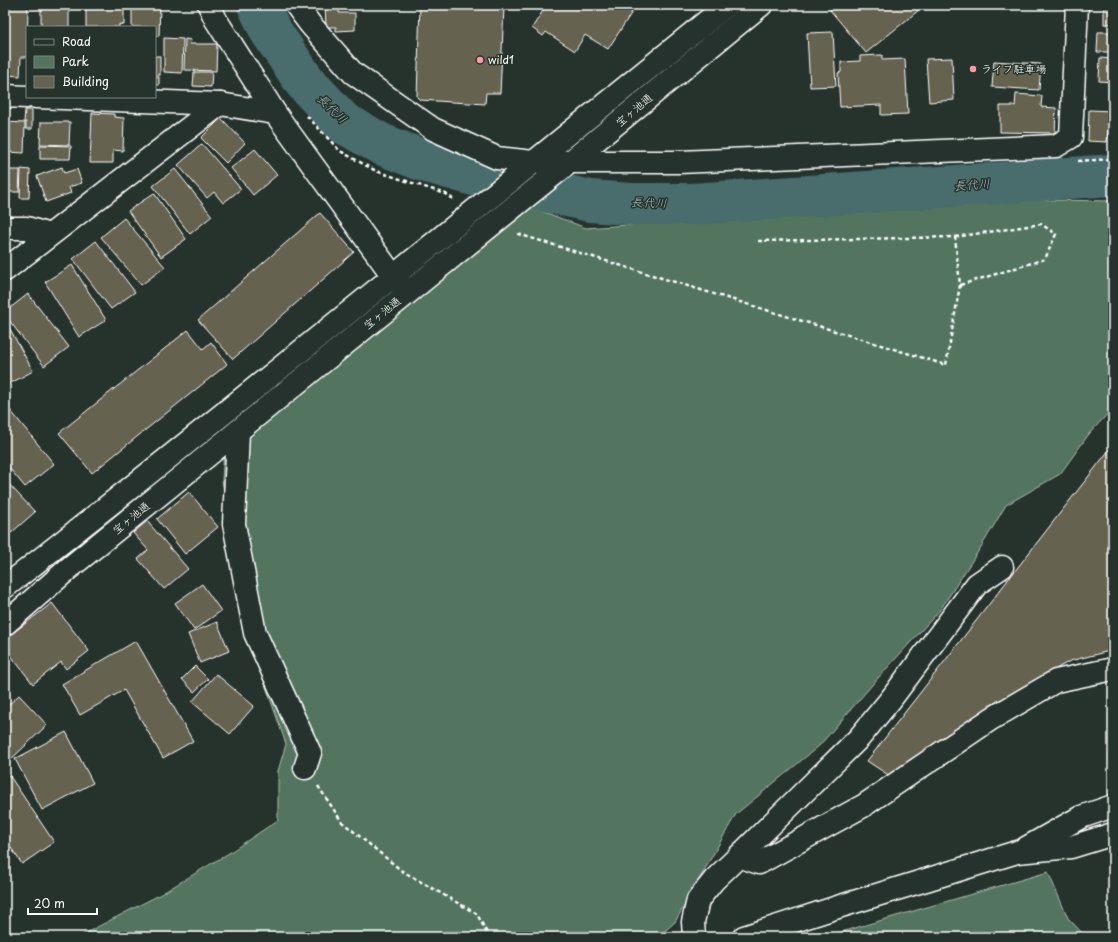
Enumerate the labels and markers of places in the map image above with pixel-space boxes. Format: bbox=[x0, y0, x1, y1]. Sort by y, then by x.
place label: wild1 bbox=[488, 51, 514, 68]
marker: wild1 bbox=[475, 55, 485, 65]
place label: ライフ駐車場 bbox=[981, 60, 1047, 77]
marker: ライフ駐車場 bbox=[968, 64, 978, 74]

